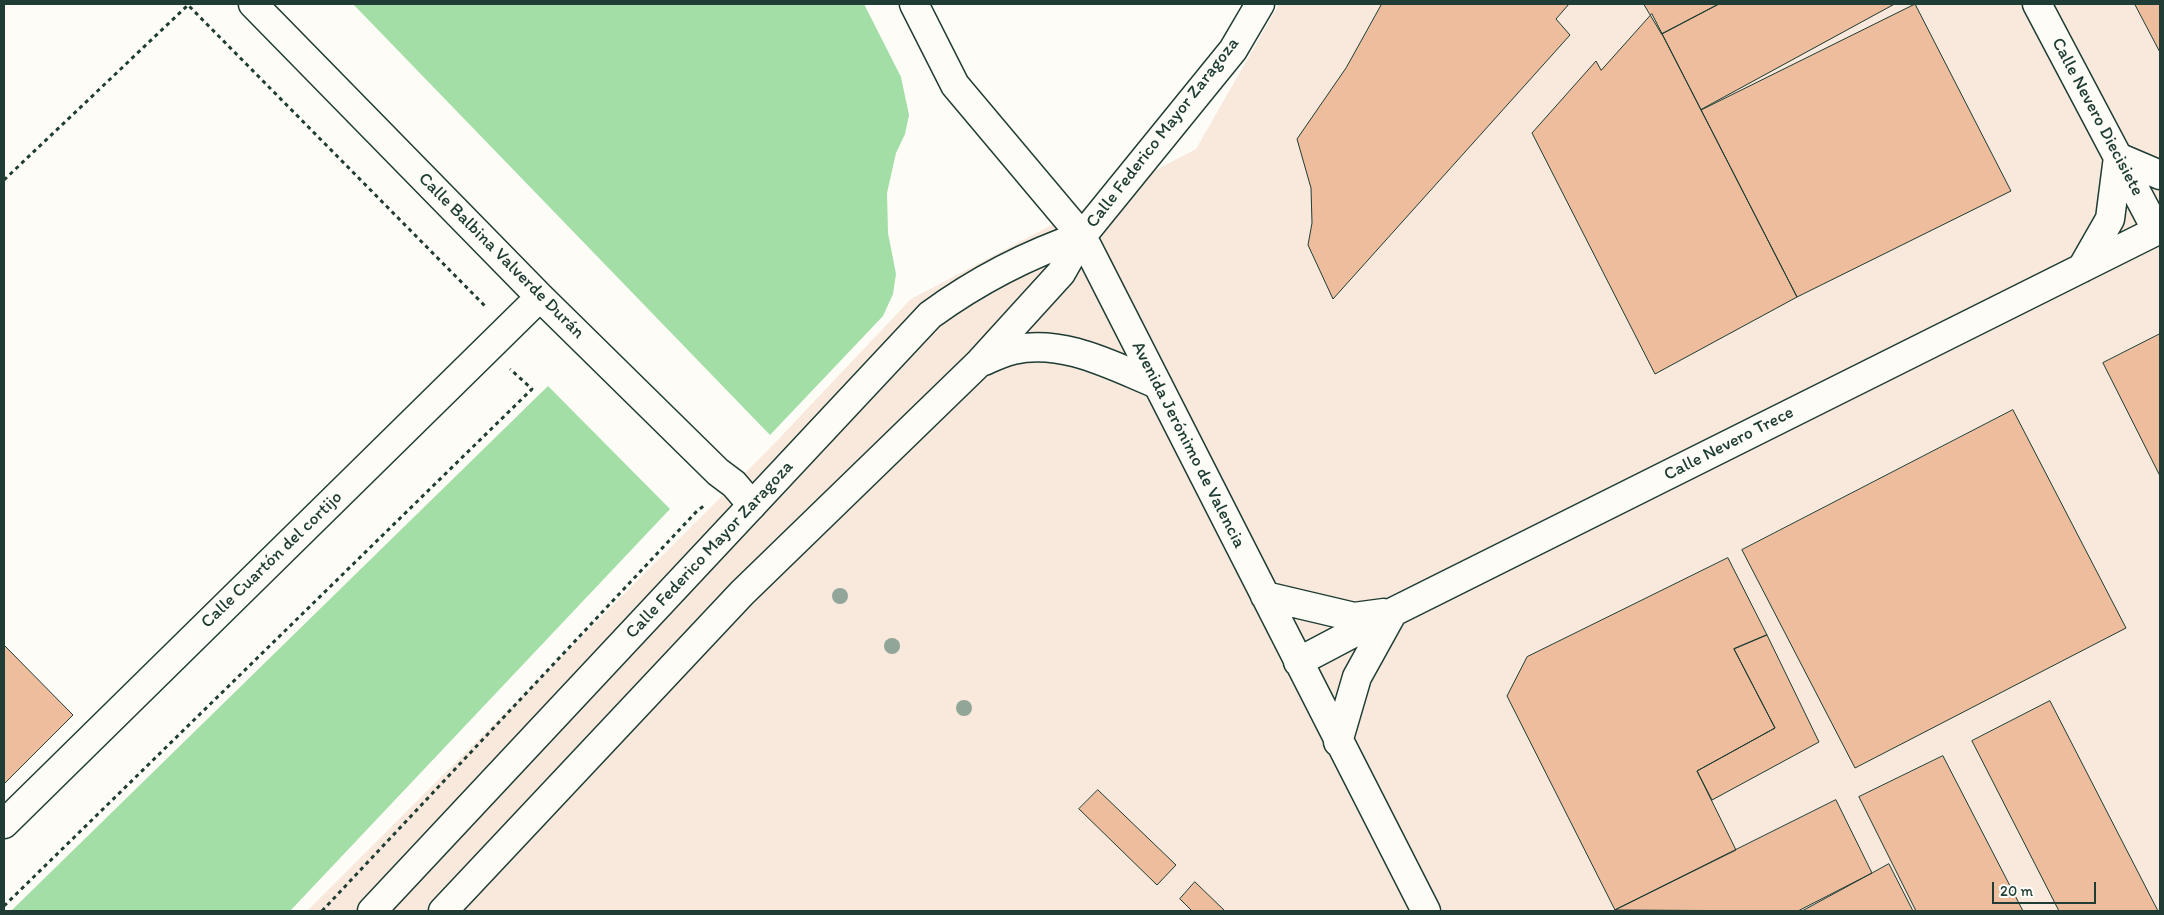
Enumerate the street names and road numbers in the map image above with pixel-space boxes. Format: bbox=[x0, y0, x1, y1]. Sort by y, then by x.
street label: Calle Federico Mayor Zaragoza bbox=[1082, 33, 1244, 233]
street label: Calle Nevero Diecisiete bbox=[2046, 34, 2148, 200]
street label: Calle Balbina Valverde Durán bbox=[413, 168, 589, 344]
street label: Avenida Jerónimo de Valencia bbox=[1126, 338, 1250, 552]
street label: Calle Nevero Trece bbox=[1661, 402, 1797, 486]
street label: Calle Federico Mayor Zaragoza bbox=[622, 456, 798, 644]
street label: Calle Cuartón del cortijo bbox=[197, 487, 347, 633]

